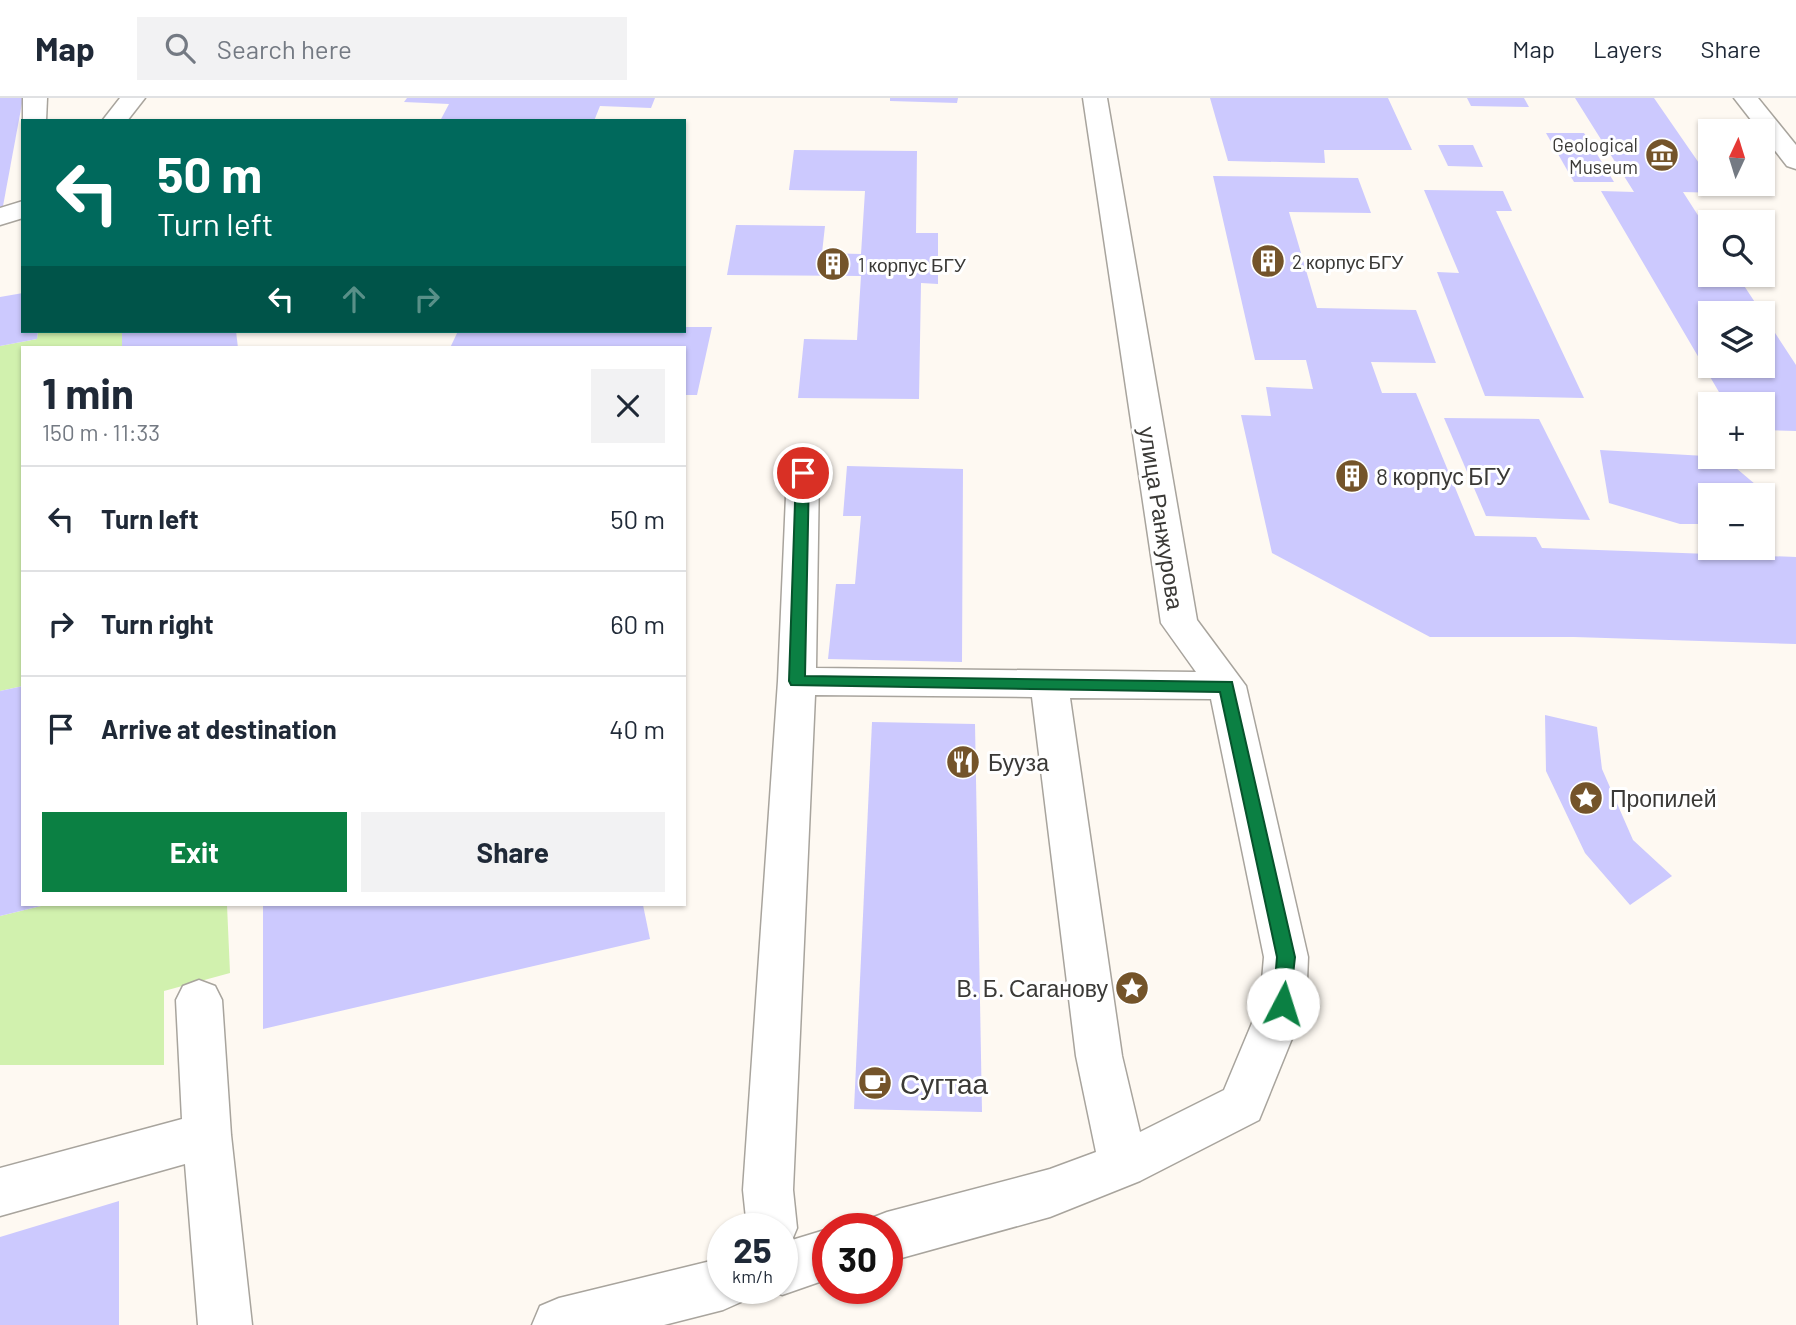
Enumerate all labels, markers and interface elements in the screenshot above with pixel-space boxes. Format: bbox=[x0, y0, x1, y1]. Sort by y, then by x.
search box bbox=[137, 17, 627, 80]
text: Map bbox=[35, 28, 95, 68]
icon: search bbox=[161, 29, 199, 67]
text: Search here bbox=[217, 33, 352, 64]
text: Map bbox=[1512, 34, 1555, 63]
text: Layers bbox=[1593, 34, 1662, 63]
text: Share bbox=[1700, 34, 1761, 63]
north arrow bbox=[1698, 119, 1774, 196]
map controls bbox=[1698, 119, 1775, 560]
place label: Geological Museum bbox=[1552, 133, 1638, 178]
museum icon: Geological Museum bbox=[1643, 136, 1681, 174]
text: 50 m bbox=[157, 144, 262, 203]
icon: left bbox=[42, 147, 133, 238]
text: Turn left bbox=[157, 204, 274, 242]
button: search bbox=[1698, 210, 1775, 287]
building icon: 2 корпус БГУ bbox=[1249, 242, 1287, 280]
building icon: 1 корпус БГУ bbox=[814, 245, 852, 283]
place label: 2 корпус БГУ bbox=[1292, 250, 1404, 273]
place label: 1 корпус БГУ bbox=[858, 253, 967, 276]
icon: left bbox=[262, 280, 300, 318]
icon: ahead bbox=[335, 280, 373, 318]
icon: right bbox=[408, 280, 446, 318]
button: layers bbox=[1698, 301, 1775, 378]
text: 1 min bbox=[42, 367, 134, 417]
button: close bbox=[591, 369, 665, 443]
button: + bbox=[1698, 392, 1775, 469]
text: 150 m · 11:33 bbox=[42, 418, 160, 446]
street label: улица Ранжурова bbox=[1134, 424, 1190, 612]
pin bbox=[773, 443, 833, 503]
icon: arrive bbox=[784, 454, 822, 492]
building icon: 8 корпус БГУ bbox=[1333, 457, 1371, 495]
place label: 8 корпус БГУ bbox=[1376, 462, 1511, 490]
button: − bbox=[1698, 483, 1775, 560]
icon: left bbox=[42, 500, 80, 538]
text: Turn left bbox=[101, 503, 199, 534]
text: 50 m bbox=[610, 503, 665, 534]
icon: right bbox=[42, 605, 80, 643]
text: Turn right bbox=[101, 608, 214, 639]
text: 60 m bbox=[610, 608, 665, 639]
icon: arrive bbox=[42, 710, 80, 748]
text: Arrive at destination bbox=[101, 713, 337, 744]
text: 40 m bbox=[609, 713, 665, 744]
restaurant icon: Бууза bbox=[944, 743, 982, 781]
place label: Бууза bbox=[988, 748, 1049, 776]
place icon: Пропилей bbox=[1567, 779, 1605, 817]
place label: Пропилей bbox=[1610, 784, 1716, 812]
button: Exit bbox=[42, 812, 347, 892]
button: Share bbox=[361, 812, 665, 892]
position arrow bbox=[1246, 967, 1320, 1041]
place icon: В. Б. Саганову bbox=[1113, 969, 1151, 1007]
place label: В. Б. Саганову bbox=[957, 974, 1108, 1002]
cafe icon: Сугтаа bbox=[856, 1064, 894, 1102]
place label: Сугтаа bbox=[900, 1066, 989, 1100]
speed limit sign: 30 bbox=[812, 1213, 903, 1304]
text: 25 bbox=[733, 1228, 772, 1270]
text: km/h bbox=[732, 1265, 773, 1287]

